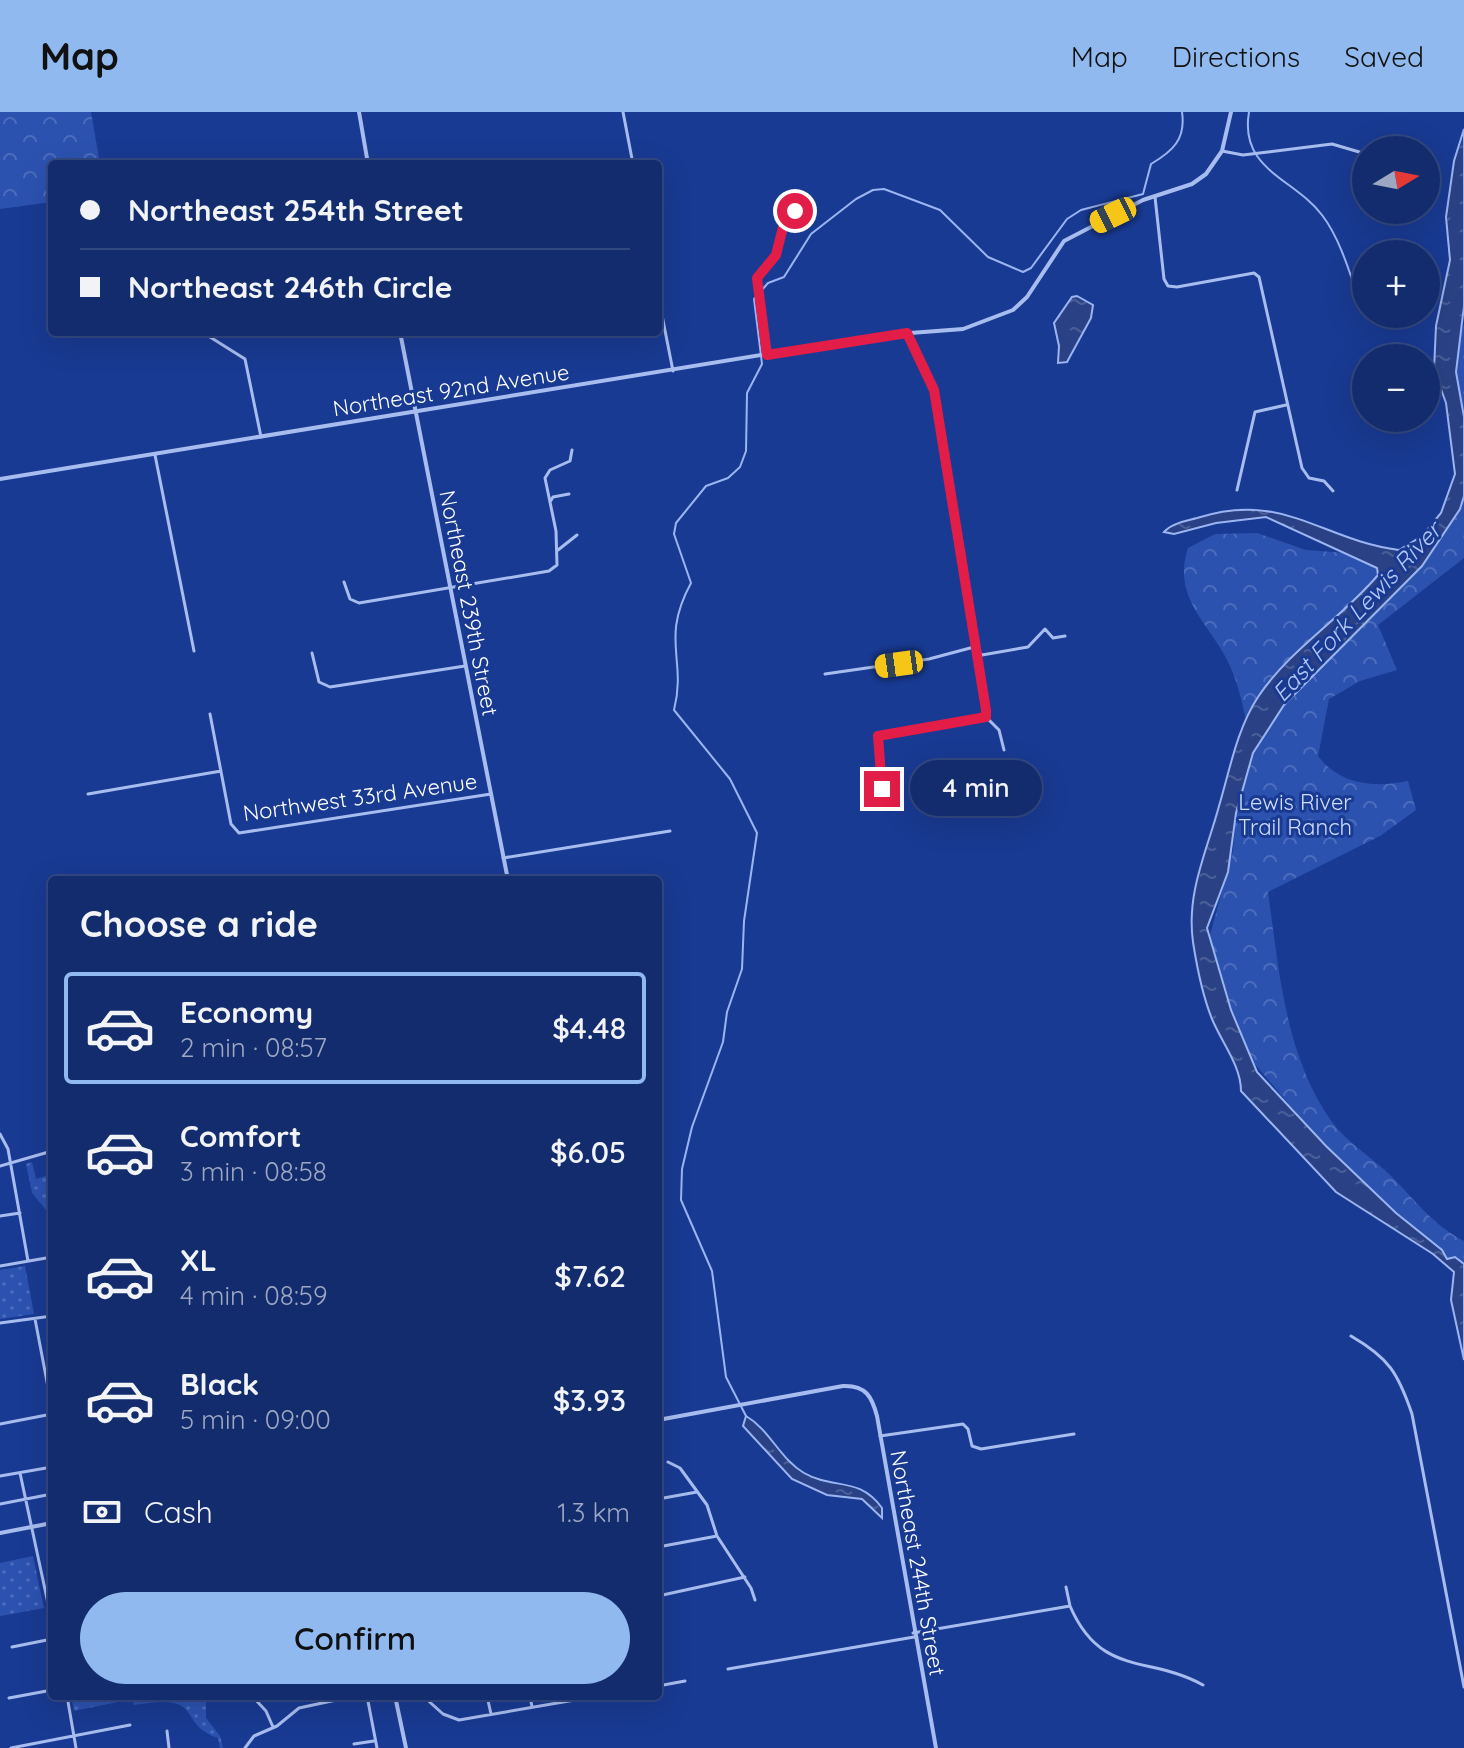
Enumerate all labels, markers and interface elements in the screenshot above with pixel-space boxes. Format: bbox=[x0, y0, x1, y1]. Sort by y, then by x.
text: Map bbox=[40, 32, 119, 80]
text: Map bbox=[1071, 39, 1128, 74]
text: Directions bbox=[1172, 39, 1300, 74]
text: Saved bbox=[1344, 39, 1424, 74]
north arrow bbox=[1352, 136, 1440, 224]
map controls bbox=[1352, 136, 1440, 432]
text: Northeast 254th Street bbox=[128, 191, 464, 229]
route start bbox=[777, 193, 813, 229]
car bbox=[1086, 194, 1140, 236]
button: + bbox=[1352, 240, 1440, 328]
text: Northeast 246th Circle bbox=[128, 268, 452, 306]
button: − bbox=[1352, 344, 1440, 432]
street label: Northeast 92nd Avenue bbox=[331, 357, 571, 423]
street label: Northeast 239th Street bbox=[433, 488, 505, 718]
water label: East Fork Lewis River bbox=[1265, 513, 1449, 707]
car bbox=[874, 649, 924, 679]
callout: 4 min bbox=[910, 761, 1042, 817]
street label: Northwest 33rd Avenue bbox=[241, 767, 479, 827]
route end bbox=[864, 771, 900, 807]
text: 4 min bbox=[942, 771, 1010, 804]
park label: Lewis River Trail Ranch bbox=[1238, 788, 1352, 841]
text: Choose a ride bbox=[80, 901, 318, 946]
icon: car bbox=[84, 992, 156, 1064]
text: Economy bbox=[180, 993, 313, 1031]
text: $4.48 bbox=[552, 1009, 626, 1047]
text: 2 min · 08:57 bbox=[180, 1031, 327, 1064]
icon: car bbox=[84, 1116, 156, 1188]
text: Comfort bbox=[180, 1117, 301, 1155]
text: $6.05 bbox=[550, 1133, 626, 1171]
text: 3 min · 08:58 bbox=[180, 1155, 327, 1188]
icon: car bbox=[84, 1240, 156, 1312]
text: XL bbox=[180, 1241, 217, 1279]
text: $7.62 bbox=[554, 1257, 626, 1295]
text: 4 min · 08:59 bbox=[180, 1279, 327, 1312]
icon: car bbox=[84, 1364, 156, 1436]
text: Black bbox=[180, 1365, 259, 1403]
text: $3.93 bbox=[553, 1381, 626, 1419]
text: 5 min · 09:00 bbox=[180, 1403, 331, 1436]
street label: Northeast 244th Street bbox=[884, 1448, 952, 1678]
icon: cash bbox=[80, 1490, 124, 1534]
text: Cash bbox=[144, 1493, 213, 1531]
text: 1.3 km bbox=[557, 1496, 630, 1529]
button: Confirm bbox=[80, 1592, 630, 1684]

